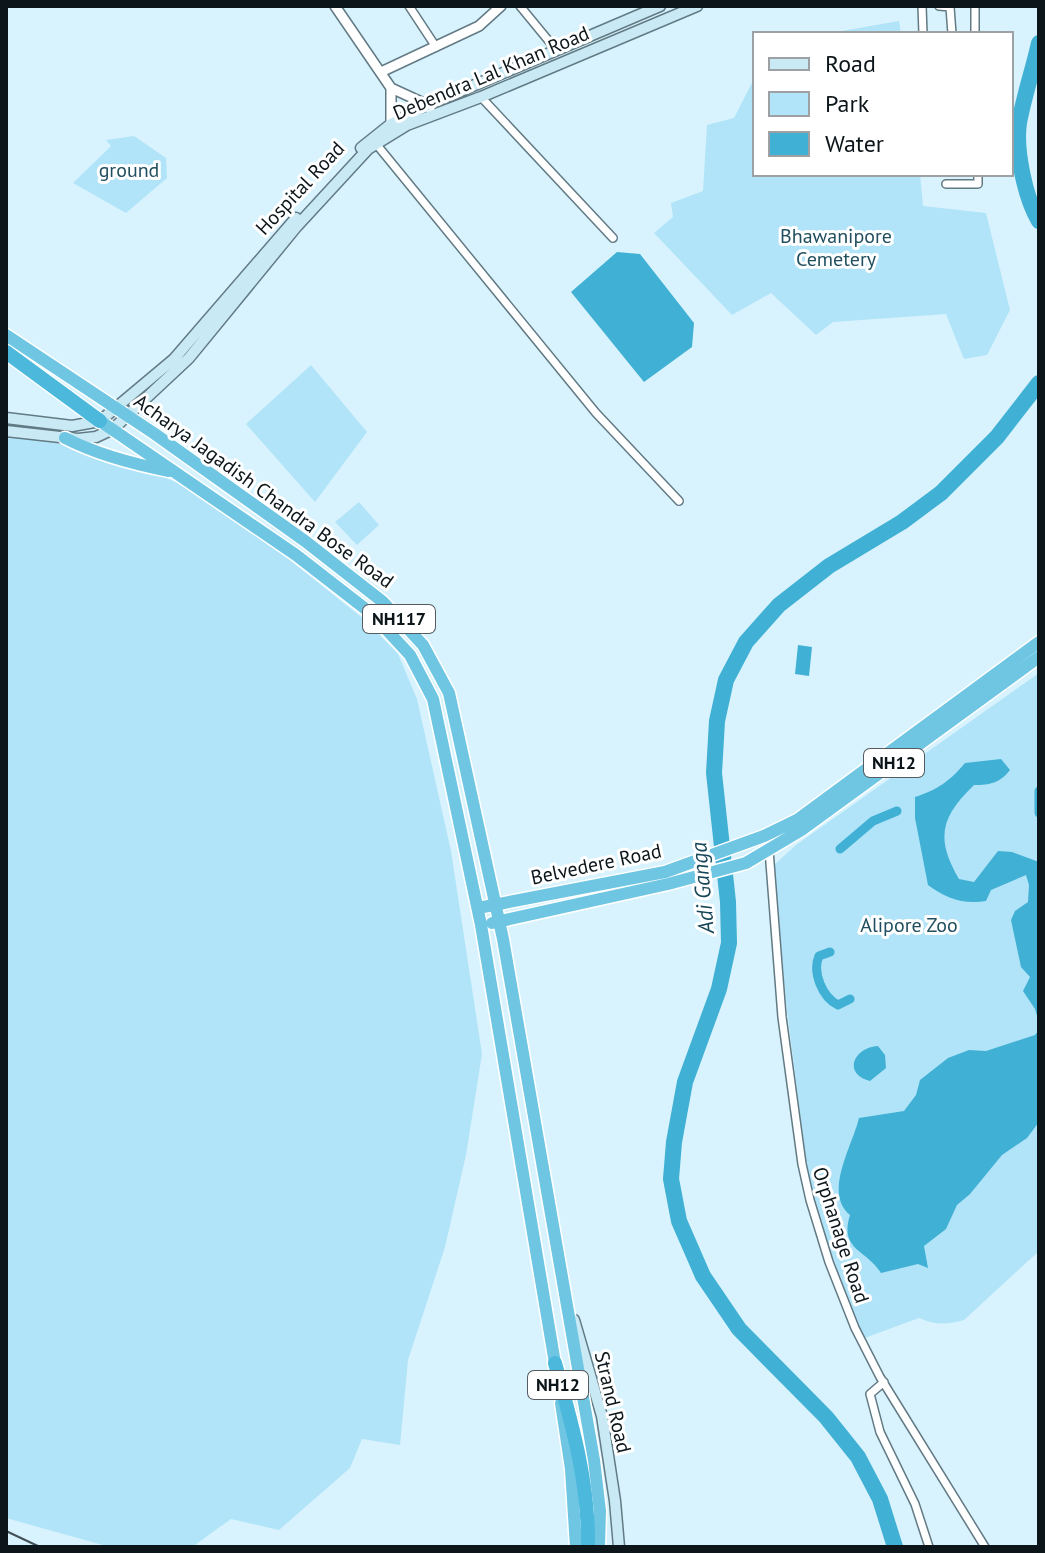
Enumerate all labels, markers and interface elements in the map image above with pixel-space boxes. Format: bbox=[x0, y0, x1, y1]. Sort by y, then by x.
street label: Debendra Lal Khan Road bbox=[389, 20, 593, 126]
legend bbox=[753, 32, 1013, 176]
text: Road bbox=[825, 48, 876, 79]
text: Park bbox=[825, 88, 870, 119]
text: Water bbox=[825, 128, 884, 159]
street label: Hospital Road bbox=[250, 136, 350, 240]
park label: ground bbox=[99, 157, 159, 183]
park label: Bhawanipore Cemetery bbox=[780, 223, 892, 272]
street label: Acharya Jagadish Chandra Bose Road bbox=[129, 388, 399, 594]
road number: NH117 bbox=[363, 605, 435, 633]
road number: NH12 bbox=[864, 749, 924, 777]
street label: Belvedere Road bbox=[528, 837, 664, 891]
water label: Adi Ganga bbox=[684, 841, 720, 936]
park label: Alipore Zoo bbox=[860, 912, 958, 938]
street label: Orphanage Road bbox=[807, 1164, 875, 1306]
street label: Strand Road bbox=[589, 1349, 637, 1455]
road number: NH12 bbox=[528, 1371, 588, 1399]

